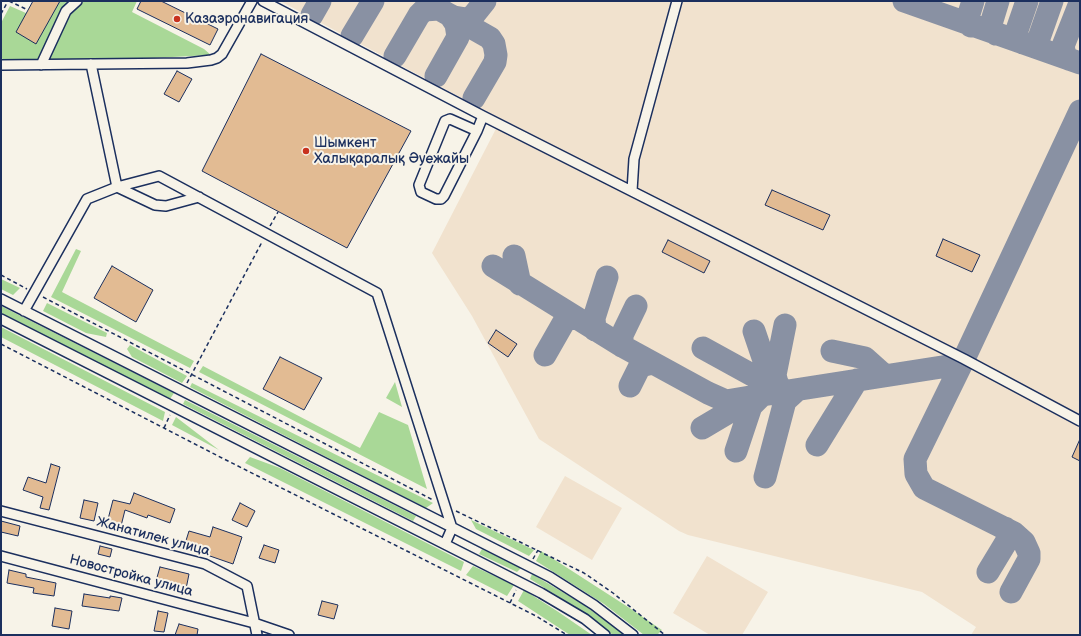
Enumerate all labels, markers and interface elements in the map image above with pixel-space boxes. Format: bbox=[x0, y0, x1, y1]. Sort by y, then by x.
place label: Казаэронавигация bbox=[185, 11, 308, 27]
marker: Казаэронавигация bbox=[172, 14, 182, 24]
place label: Шымкент Халықаралық Әуежайы bbox=[314, 135, 469, 168]
marker: Шымкент Халықаралық Әуежайы bbox=[301, 146, 311, 156]
street label: Жанатилек улица bbox=[94, 514, 212, 560]
street label: Новостройка улица bbox=[68, 551, 194, 601]

